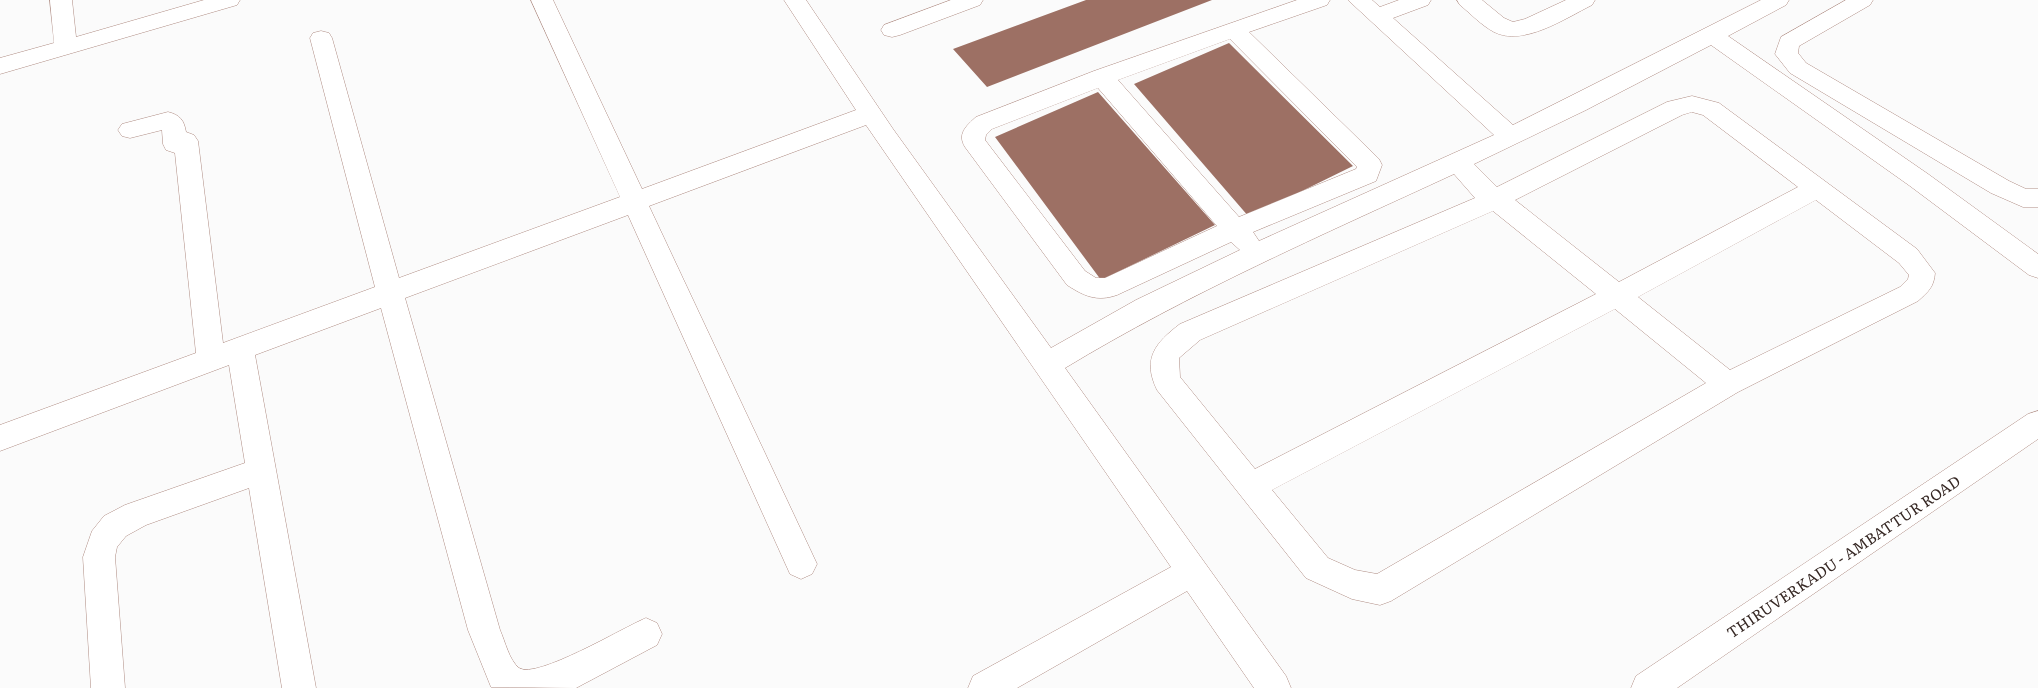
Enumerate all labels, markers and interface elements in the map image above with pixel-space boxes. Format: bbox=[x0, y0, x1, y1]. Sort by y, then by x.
street label: THIRUVERKADU - AMBATTUR ROAD bbox=[1721, 469, 1965, 643]

